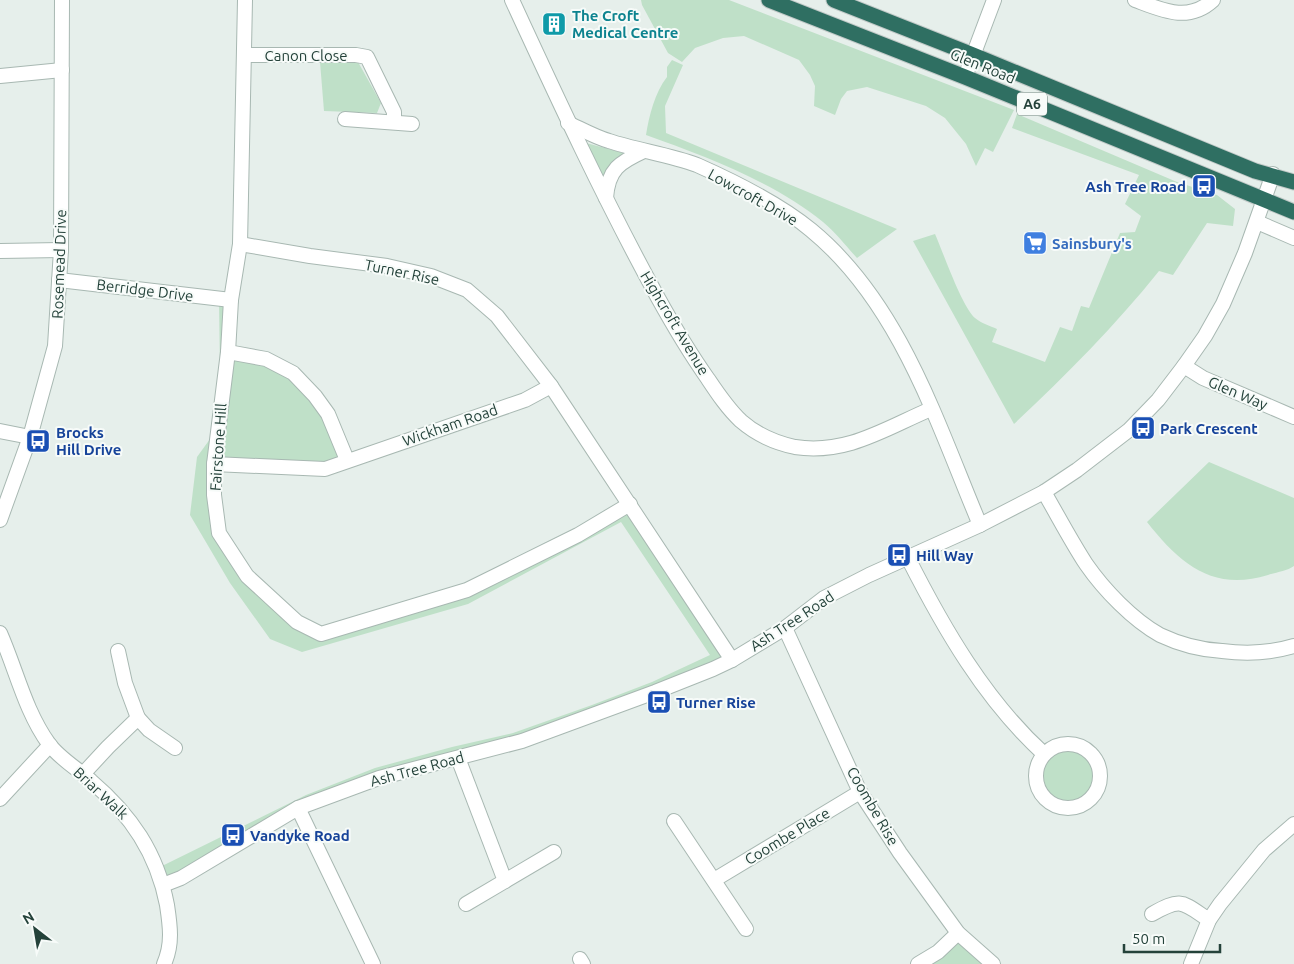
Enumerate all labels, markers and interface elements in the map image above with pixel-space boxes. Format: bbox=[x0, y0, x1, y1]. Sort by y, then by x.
place label: The Croft Medical Centre bbox=[572, 7, 678, 41]
building icon: The Croft Medical Centre bbox=[541, 11, 567, 37]
street label: Glen Road bbox=[948, 45, 1018, 87]
street label: Canon Close bbox=[265, 47, 347, 64]
road number: A6 bbox=[1017, 92, 1047, 116]
street label: Lowcroft Drive bbox=[705, 165, 801, 229]
bus stop icon: Ash Tree Road bbox=[1191, 173, 1217, 199]
place label: Ash Tree Road bbox=[1085, 178, 1186, 195]
street label: Rosemead Drive bbox=[49, 209, 69, 319]
supermarket icon: Sainsbury's bbox=[1022, 230, 1048, 256]
place label: Sainsbury's bbox=[1052, 235, 1132, 252]
street label: Turner Rise bbox=[363, 256, 441, 288]
street label: Highcroft Avenue bbox=[637, 268, 713, 378]
street label: Berridge Drive bbox=[96, 276, 194, 304]
street label: Glen Way bbox=[1206, 373, 1270, 413]
street label: Wickham Road bbox=[400, 401, 500, 449]
street label: Fairstone Hill bbox=[206, 403, 230, 491]
bus stop icon: Park Crescent bbox=[1130, 415, 1156, 441]
place label: Park Crescent bbox=[1160, 420, 1258, 437]
place label: Brocks Hill Drive bbox=[56, 424, 121, 458]
bus stop icon: Brocks Hill Drive bbox=[25, 428, 51, 454]
bus stop icon: Hill Way bbox=[886, 542, 912, 568]
place label: Hill Way bbox=[916, 547, 973, 564]
street label: Ash Tree Road bbox=[747, 588, 837, 654]
bus stop icon: Turner Rise bbox=[646, 689, 672, 715]
place label: Turner Rise bbox=[676, 694, 756, 711]
street label: Ash Tree Road bbox=[368, 748, 466, 790]
street label: Briar Walk bbox=[70, 763, 132, 823]
street label: Coombe Rise bbox=[844, 764, 902, 848]
street label: Coombe Place bbox=[741, 804, 833, 868]
bus stop icon: Vandyke Road bbox=[220, 822, 246, 848]
place label: Vandyke Road bbox=[250, 827, 350, 844]
north arrow bbox=[10, 904, 60, 954]
text: N bbox=[20, 908, 37, 927]
scale bar bbox=[1124, 922, 1220, 954]
text: 50 m bbox=[1132, 930, 1165, 947]

